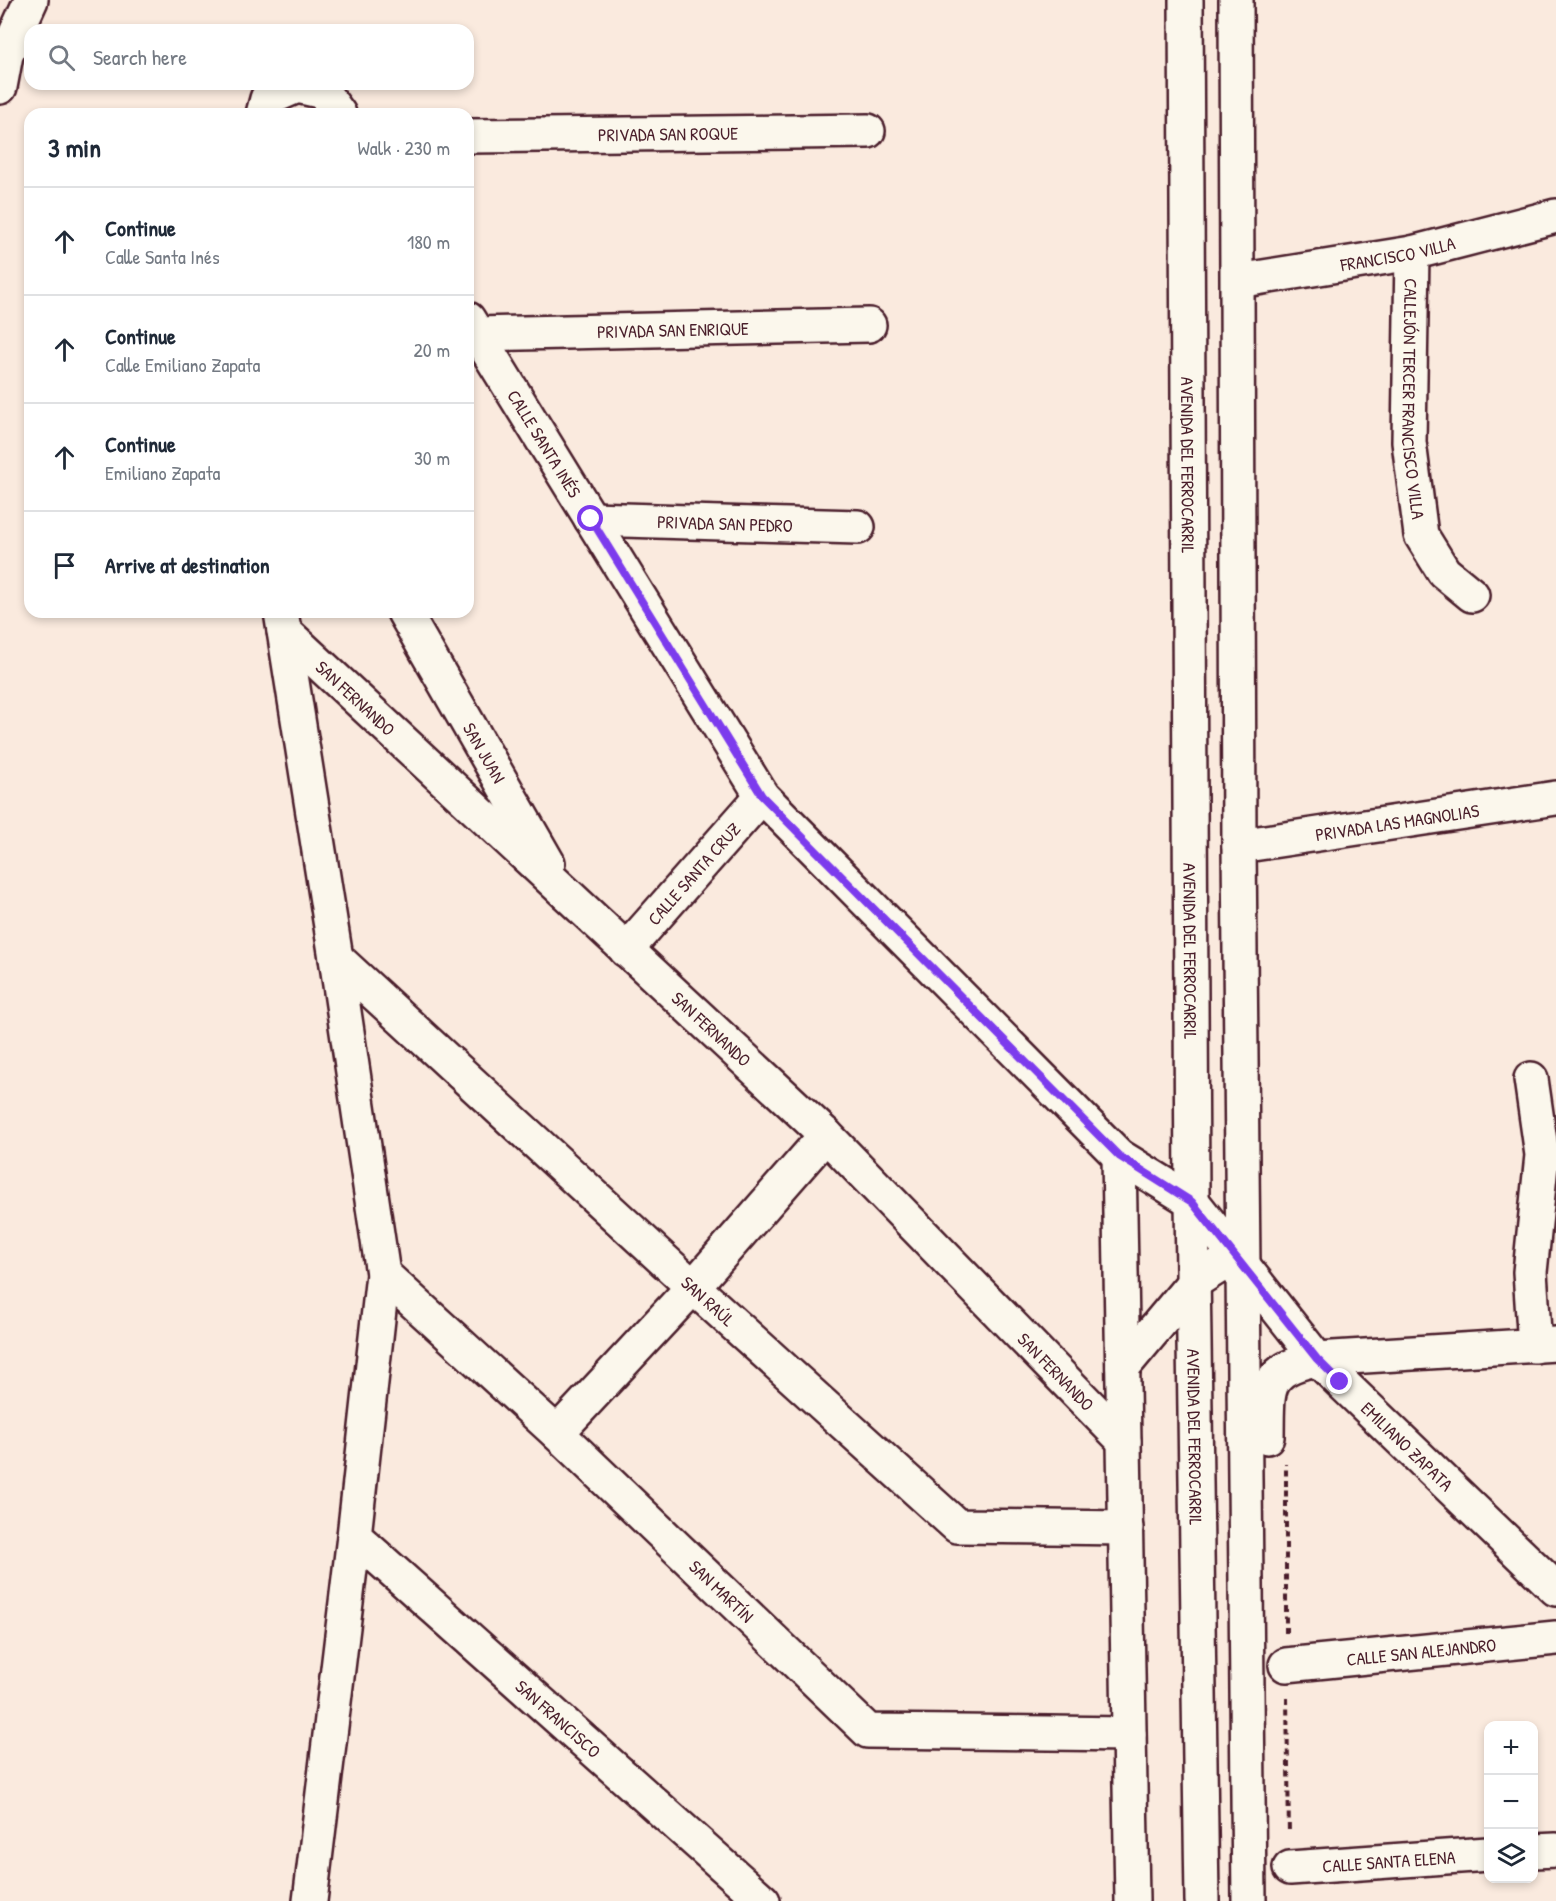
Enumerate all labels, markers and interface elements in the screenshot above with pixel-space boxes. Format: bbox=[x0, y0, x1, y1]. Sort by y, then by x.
search box bbox=[24, 24, 474, 90]
icon: search bbox=[45, 41, 78, 74]
text: Search here bbox=[93, 42, 187, 72]
street label: PRIVADA SAN ROQUE bbox=[598, 120, 738, 147]
text: 3 min bbox=[48, 130, 101, 165]
text: Walk · 230 m bbox=[358, 134, 450, 161]
text: Continue bbox=[105, 213, 176, 243]
icon: ahead bbox=[48, 225, 81, 258]
text: 180 m bbox=[407, 228, 450, 255]
street label: FRANCISCO VILLA bbox=[1338, 230, 1458, 277]
text: Calle Santa Inés bbox=[105, 243, 220, 270]
street label: CALLEJÓN TERCER FRANCISCO VILLA bbox=[1396, 278, 1431, 521]
street label: PRIVADA SAN ENRIQUE bbox=[597, 315, 749, 344]
text: Continue bbox=[105, 321, 176, 351]
icon: ahead bbox=[48, 333, 81, 366]
text: 20 m bbox=[413, 336, 450, 363]
text: Calle Emiliano Zapata bbox=[105, 351, 260, 378]
street label: AVENIDA DEL FERROCARRIL bbox=[1175, 377, 1201, 554]
street label: CALLE SANTA INÉS bbox=[502, 385, 587, 502]
text: Continue bbox=[105, 429, 176, 459]
icon: ahead bbox=[48, 441, 81, 474]
text: 30 m bbox=[414, 444, 450, 471]
text: Emiliano Zapata bbox=[105, 459, 220, 486]
route start bbox=[577, 505, 603, 531]
street label: PRIVADA SAN PEDRO bbox=[657, 508, 793, 538]
icon: arrive bbox=[48, 549, 81, 582]
text: Arrive at destination bbox=[105, 550, 270, 580]
street label: SAN FERNANDO bbox=[311, 654, 401, 741]
street label: SAN JUAN bbox=[457, 718, 512, 787]
street label: PRIVADA LAS MAGNOLIAS bbox=[1314, 797, 1481, 847]
street label: CALLE SANTA CRUZ bbox=[641, 817, 746, 930]
street label: AVENIDA DEL FERROCARRIL bbox=[1178, 863, 1204, 1040]
street label: SAN FERNANDO bbox=[666, 985, 757, 1072]
street label: SAN RAÚL bbox=[676, 1270, 741, 1332]
street label: SAN FERNANDO bbox=[1012, 1327, 1100, 1416]
street label: AVENIDA DEL FERROCARRIL bbox=[1182, 1348, 1209, 1526]
route end bbox=[1326, 1368, 1352, 1394]
street label: EMILIANO ZAPATA bbox=[1356, 1396, 1459, 1496]
street label: SAN MARTÍN bbox=[684, 1554, 760, 1628]
street label: CALLE SAN ALEJANDRO bbox=[1345, 1632, 1497, 1671]
street label: SAN FRANCISCO bbox=[510, 1674, 606, 1763]
map controls bbox=[1484, 1721, 1538, 1883]
button: + bbox=[1484, 1721, 1538, 1775]
button: − bbox=[1484, 1775, 1538, 1829]
button: layers bbox=[1484, 1829, 1538, 1883]
street label: CALLE SANTA ELENA bbox=[1321, 1844, 1456, 1878]

